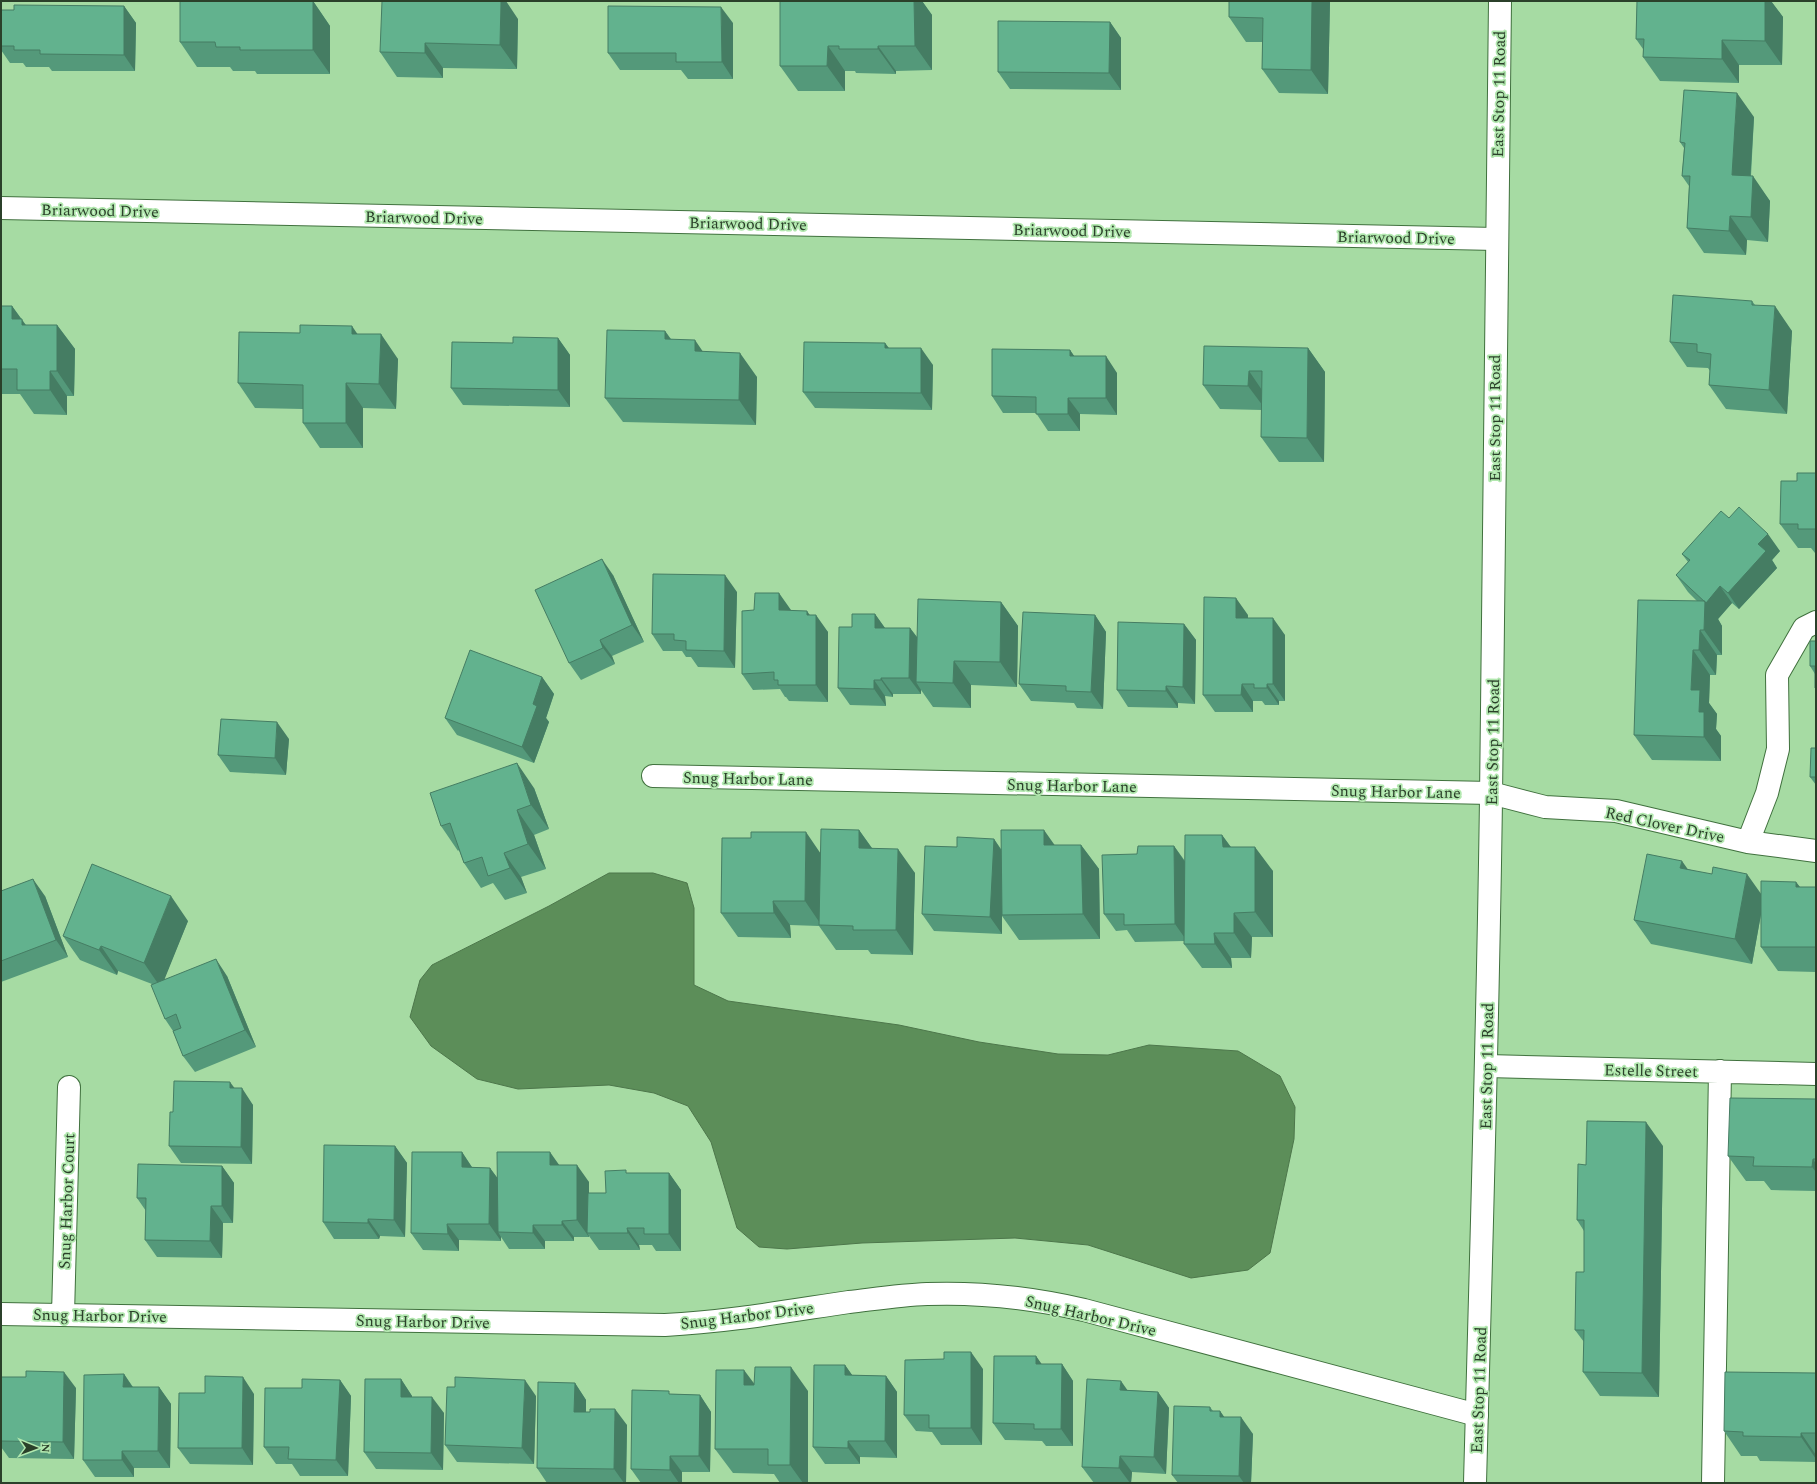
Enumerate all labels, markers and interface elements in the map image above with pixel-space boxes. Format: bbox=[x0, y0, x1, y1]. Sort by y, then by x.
street label: East Stop 11 Road bbox=[1486, 30, 1512, 158]
street label: Briarwood Drive bbox=[41, 198, 159, 224]
street label: Briarwood Drive bbox=[365, 205, 483, 231]
street label: Briarwood Drive bbox=[689, 211, 807, 237]
street label: Briarwood Drive bbox=[1013, 218, 1131, 244]
street label: Briarwood Drive bbox=[1337, 225, 1455, 251]
street label: East Stop 11 Road bbox=[1483, 355, 1507, 481]
street label: East Stop 11 Road bbox=[1480, 678, 1506, 806]
street label: Snug Harbor Lane bbox=[683, 766, 813, 792]
street label: Snug Harbor Lane bbox=[1007, 773, 1137, 799]
street label: Snug Harbor Lane bbox=[1331, 779, 1461, 805]
street label: Red Clover Drive bbox=[1603, 801, 1727, 849]
street label: East Stop 11 Road bbox=[1474, 1002, 1500, 1130]
street label: Estelle Street bbox=[1604, 1058, 1698, 1084]
street label: Snug Harbor Court bbox=[53, 1132, 81, 1269]
street label: Snug Harbor Drive bbox=[1023, 1289, 1159, 1343]
street label: Snug Harbor Drive bbox=[679, 1296, 815, 1336]
street label: Snug Harbor Drive bbox=[33, 1303, 167, 1329]
street label: Snug Harbor Drive bbox=[356, 1309, 490, 1335]
street label: East Stop 11 Road bbox=[1465, 1326, 1493, 1454]
north arrow bbox=[16, 1428, 56, 1468]
text: N bbox=[37, 1444, 54, 1453]

